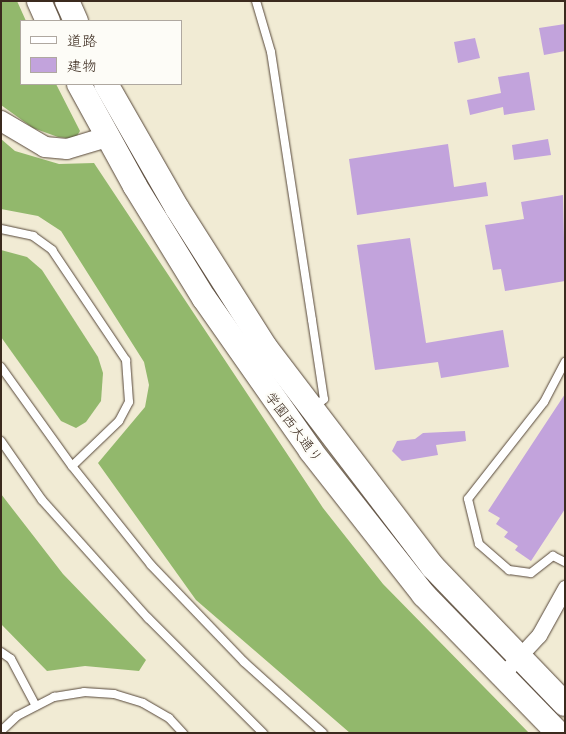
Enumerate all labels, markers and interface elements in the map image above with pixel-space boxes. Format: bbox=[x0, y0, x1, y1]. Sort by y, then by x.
legend bbox=[20, 20, 182, 85]
text: 道路 bbox=[67, 31, 97, 50]
text: 建物 bbox=[67, 56, 97, 75]
street label: 学園西大通り bbox=[262, 388, 326, 466]

